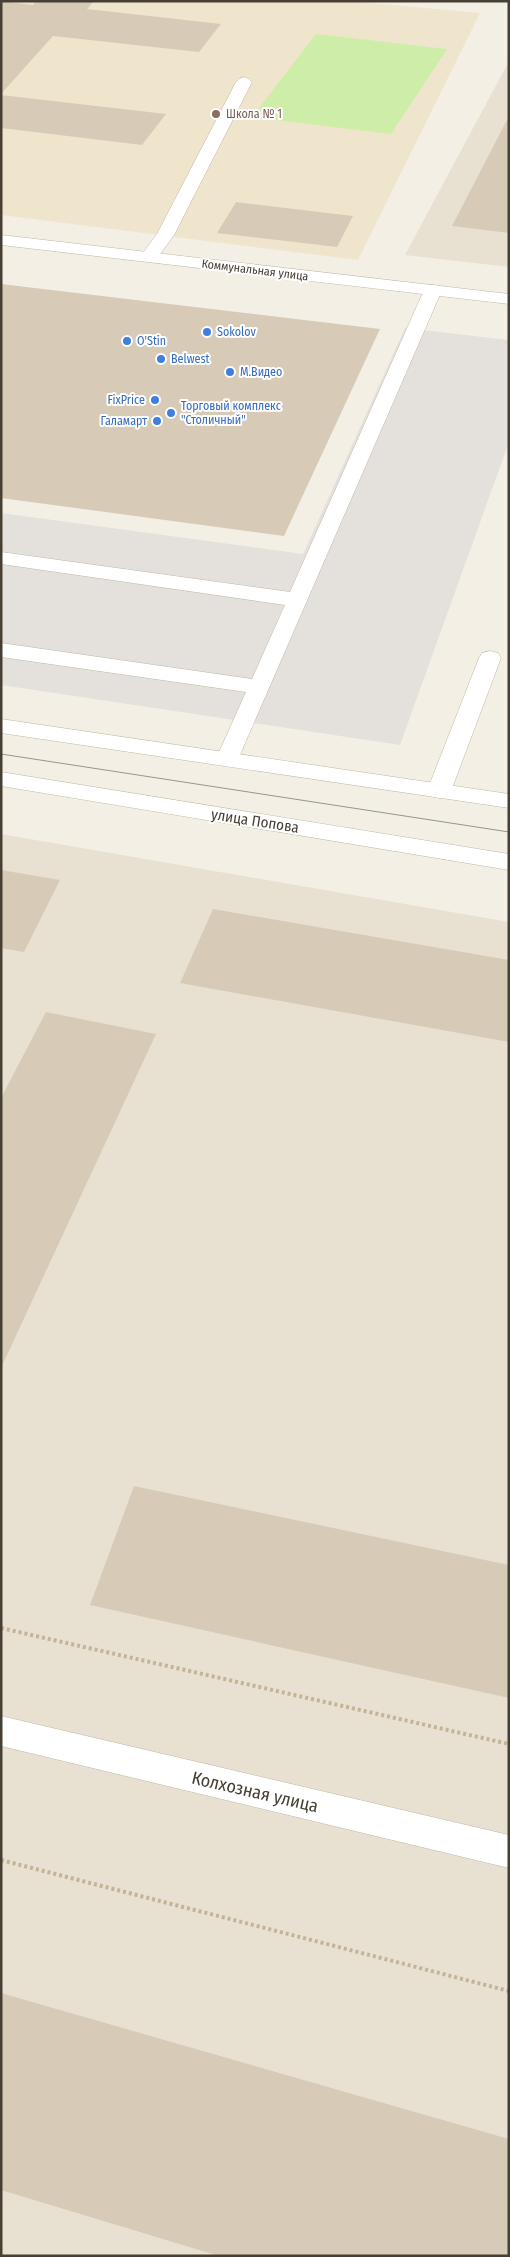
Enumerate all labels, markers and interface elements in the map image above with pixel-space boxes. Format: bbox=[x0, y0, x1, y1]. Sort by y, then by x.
place label: Школа № 1 bbox=[226, 107, 282, 121]
marker: Школа № 1 bbox=[210, 108, 222, 120]
street label: Коммунальная улица bbox=[201, 256, 309, 284]
place label: Sokolov bbox=[217, 325, 256, 339]
marker: Sokolov bbox=[201, 326, 213, 338]
place label: O'Stin bbox=[137, 334, 166, 348]
marker: O'Stin bbox=[121, 335, 133, 347]
place label: Belwest bbox=[171, 352, 210, 366]
marker: Belwest bbox=[155, 353, 167, 365]
place label: М.Видео bbox=[240, 365, 282, 379]
marker: М.Видео bbox=[224, 366, 236, 378]
place label: FixPriсe bbox=[108, 393, 145, 407]
marker: FixPriсe bbox=[149, 394, 161, 406]
place label: Торговый комплекс "Столичный" bbox=[181, 399, 281, 427]
marker: Торговый комплекс "Столичный" bbox=[165, 407, 177, 419]
place label: Галамарт bbox=[101, 414, 147, 428]
marker: Галамарт bbox=[151, 415, 163, 427]
street label: улица Попова bbox=[210, 805, 300, 837]
street label: Колхозная улица bbox=[190, 1767, 321, 1817]

